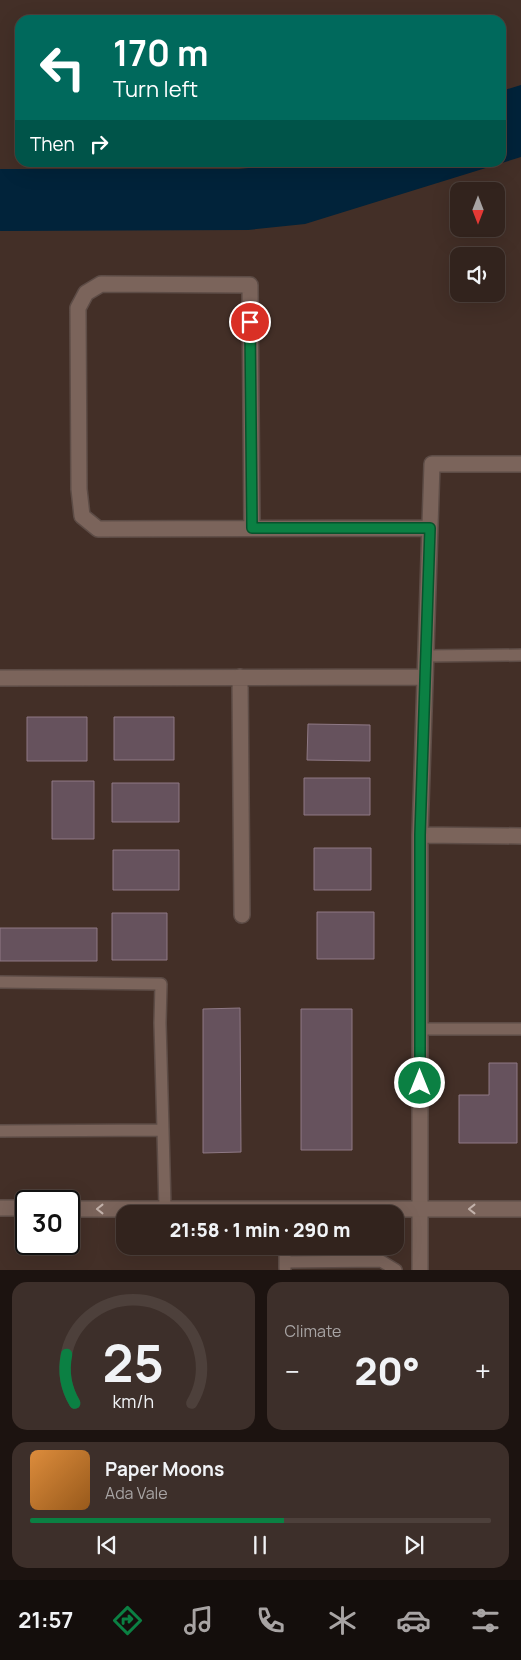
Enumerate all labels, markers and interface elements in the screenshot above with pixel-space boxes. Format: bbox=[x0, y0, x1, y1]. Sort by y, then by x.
text: 170 m bbox=[113, 29, 209, 77]
icon: left bbox=[30, 35, 95, 100]
text: Turn left bbox=[113, 74, 198, 104]
icon: right bbox=[85, 130, 113, 158]
text: Then bbox=[30, 131, 75, 157]
north arrow bbox=[450, 182, 505, 238]
map controls bbox=[450, 182, 505, 302]
button: sound bbox=[450, 247, 505, 302]
pin bbox=[229, 301, 271, 343]
icon: arrive bbox=[236, 308, 264, 336]
position arrow bbox=[393, 1056, 445, 1108]
speed limit sign: 30 bbox=[15, 1190, 80, 1255]
one-way arrow bbox=[96, 1204, 104, 1214]
one-way arrow bbox=[468, 1204, 476, 1214]
text: 21:58 · 1 min · 290 m bbox=[170, 1217, 350, 1243]
text: Climate bbox=[285, 1320, 341, 1342]
text: 25 bbox=[103, 1327, 164, 1398]
text: 20° bbox=[354, 1344, 420, 1396]
text: − bbox=[285, 1352, 300, 1390]
text: + bbox=[475, 1352, 491, 1390]
text: km/h bbox=[112, 1389, 154, 1413]
text: Paper Moons bbox=[105, 1456, 224, 1482]
text: Ada Vale bbox=[105, 1482, 168, 1504]
icon: previous bbox=[93, 1531, 121, 1559]
icon: pause bbox=[246, 1531, 274, 1559]
icon: next bbox=[400, 1531, 428, 1559]
icon: directions bbox=[110, 1603, 145, 1638]
icon: music bbox=[181, 1603, 216, 1638]
icon: phone bbox=[253, 1603, 288, 1638]
icon: climate bbox=[325, 1603, 360, 1638]
icon: car bbox=[396, 1603, 431, 1638]
icon: filters bbox=[468, 1603, 503, 1638]
text: 21:57 bbox=[18, 1605, 73, 1635]

